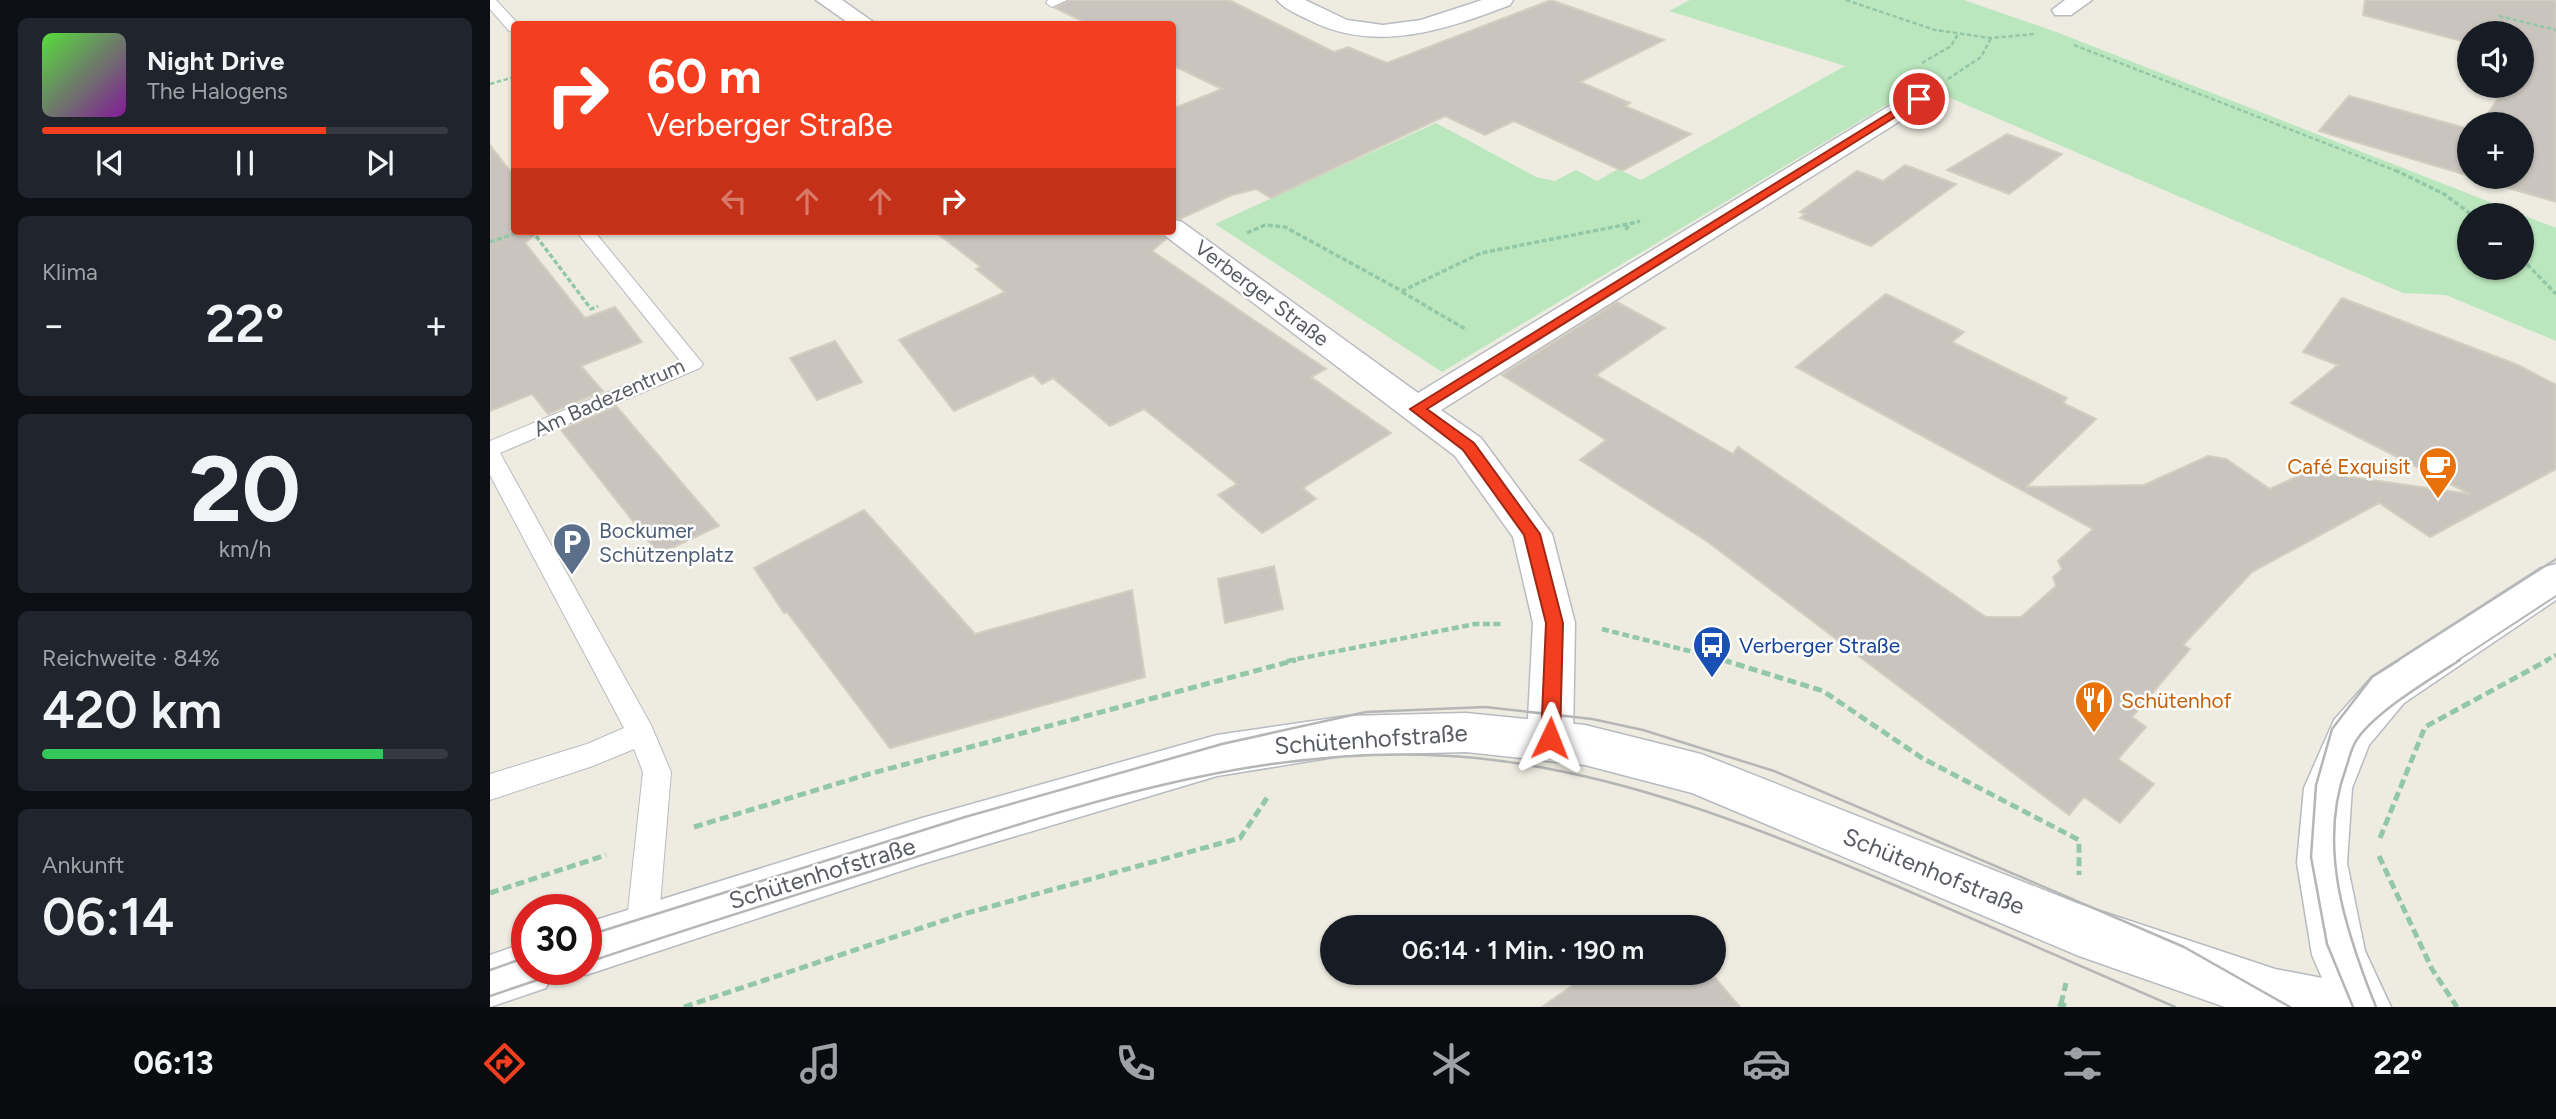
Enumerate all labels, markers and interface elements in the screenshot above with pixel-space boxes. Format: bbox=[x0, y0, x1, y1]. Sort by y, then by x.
map controls bbox=[2457, 21, 2534, 280]
button: sound bbox=[2457, 21, 2534, 98]
text: Night Drive bbox=[147, 45, 284, 77]
text: 60 m bbox=[647, 46, 762, 105]
icon: right bbox=[532, 49, 623, 140]
pin bbox=[1889, 69, 1949, 129]
text: The Halogens bbox=[147, 77, 288, 105]
icon: arrive bbox=[1900, 80, 1938, 118]
text: Verberger Straße bbox=[647, 106, 893, 144]
button: + bbox=[2457, 112, 2534, 189]
icon: previous bbox=[91, 144, 129, 182]
icon: pause bbox=[226, 144, 264, 182]
icon: next bbox=[361, 144, 399, 182]
icon: left bbox=[715, 182, 753, 220]
icon: ahead bbox=[788, 182, 826, 220]
icon: ahead bbox=[861, 182, 899, 220]
icon: right bbox=[934, 182, 972, 220]
button: − bbox=[2457, 203, 2534, 280]
street label: Verberger Straße bbox=[1190, 235, 1334, 351]
text: Klima bbox=[42, 258, 98, 286]
text: 22° bbox=[206, 293, 284, 355]
text: − bbox=[42, 302, 66, 348]
text: + bbox=[424, 302, 448, 348]
street label: Am Badezentrum bbox=[530, 352, 688, 442]
text: 20 bbox=[189, 435, 301, 544]
cafe icon: Café Exquisit bbox=[2417, 445, 2459, 500]
place label: Café Exquisit bbox=[2287, 454, 2411, 479]
place label: Bockumer Schützenplatz bbox=[599, 518, 734, 567]
parking icon: Bockumer Schützenplatz bbox=[551, 521, 593, 576]
text: km/h bbox=[219, 535, 271, 563]
bus stop icon: Verberger Straße bbox=[1691, 624, 1733, 679]
place label: Verberger Straße bbox=[1739, 633, 1900, 658]
text: Reichweite · 84% bbox=[42, 644, 220, 672]
text: 420 km bbox=[42, 679, 222, 741]
restaurant icon: Schütenhof bbox=[2073, 679, 2115, 734]
place label: Schütenhof bbox=[2121, 688, 2232, 713]
position arrow bbox=[1513, 701, 1587, 775]
street label: Schütenhofstraße bbox=[1274, 718, 1468, 760]
street label: Schütenhofstraße bbox=[1839, 821, 2029, 921]
street label: Schütenhofstraße bbox=[725, 831, 919, 915]
text: Ankunft bbox=[42, 851, 124, 879]
text: 06:14 bbox=[42, 886, 175, 948]
speed limit sign: 30 bbox=[511, 894, 602, 985]
text: 06:14 · 1 Min. · 190 m bbox=[1402, 934, 1644, 966]
icon: directions bbox=[480, 1039, 529, 1088]
icon: music bbox=[796, 1039, 845, 1088]
icon: phone bbox=[1111, 1039, 1160, 1088]
icon: climate bbox=[1427, 1039, 1476, 1088]
icon: car bbox=[1742, 1039, 1791, 1088]
icon: filters bbox=[2058, 1039, 2107, 1088]
text: 06:13 bbox=[133, 1044, 214, 1082]
text: 22° bbox=[2373, 1044, 2423, 1082]

